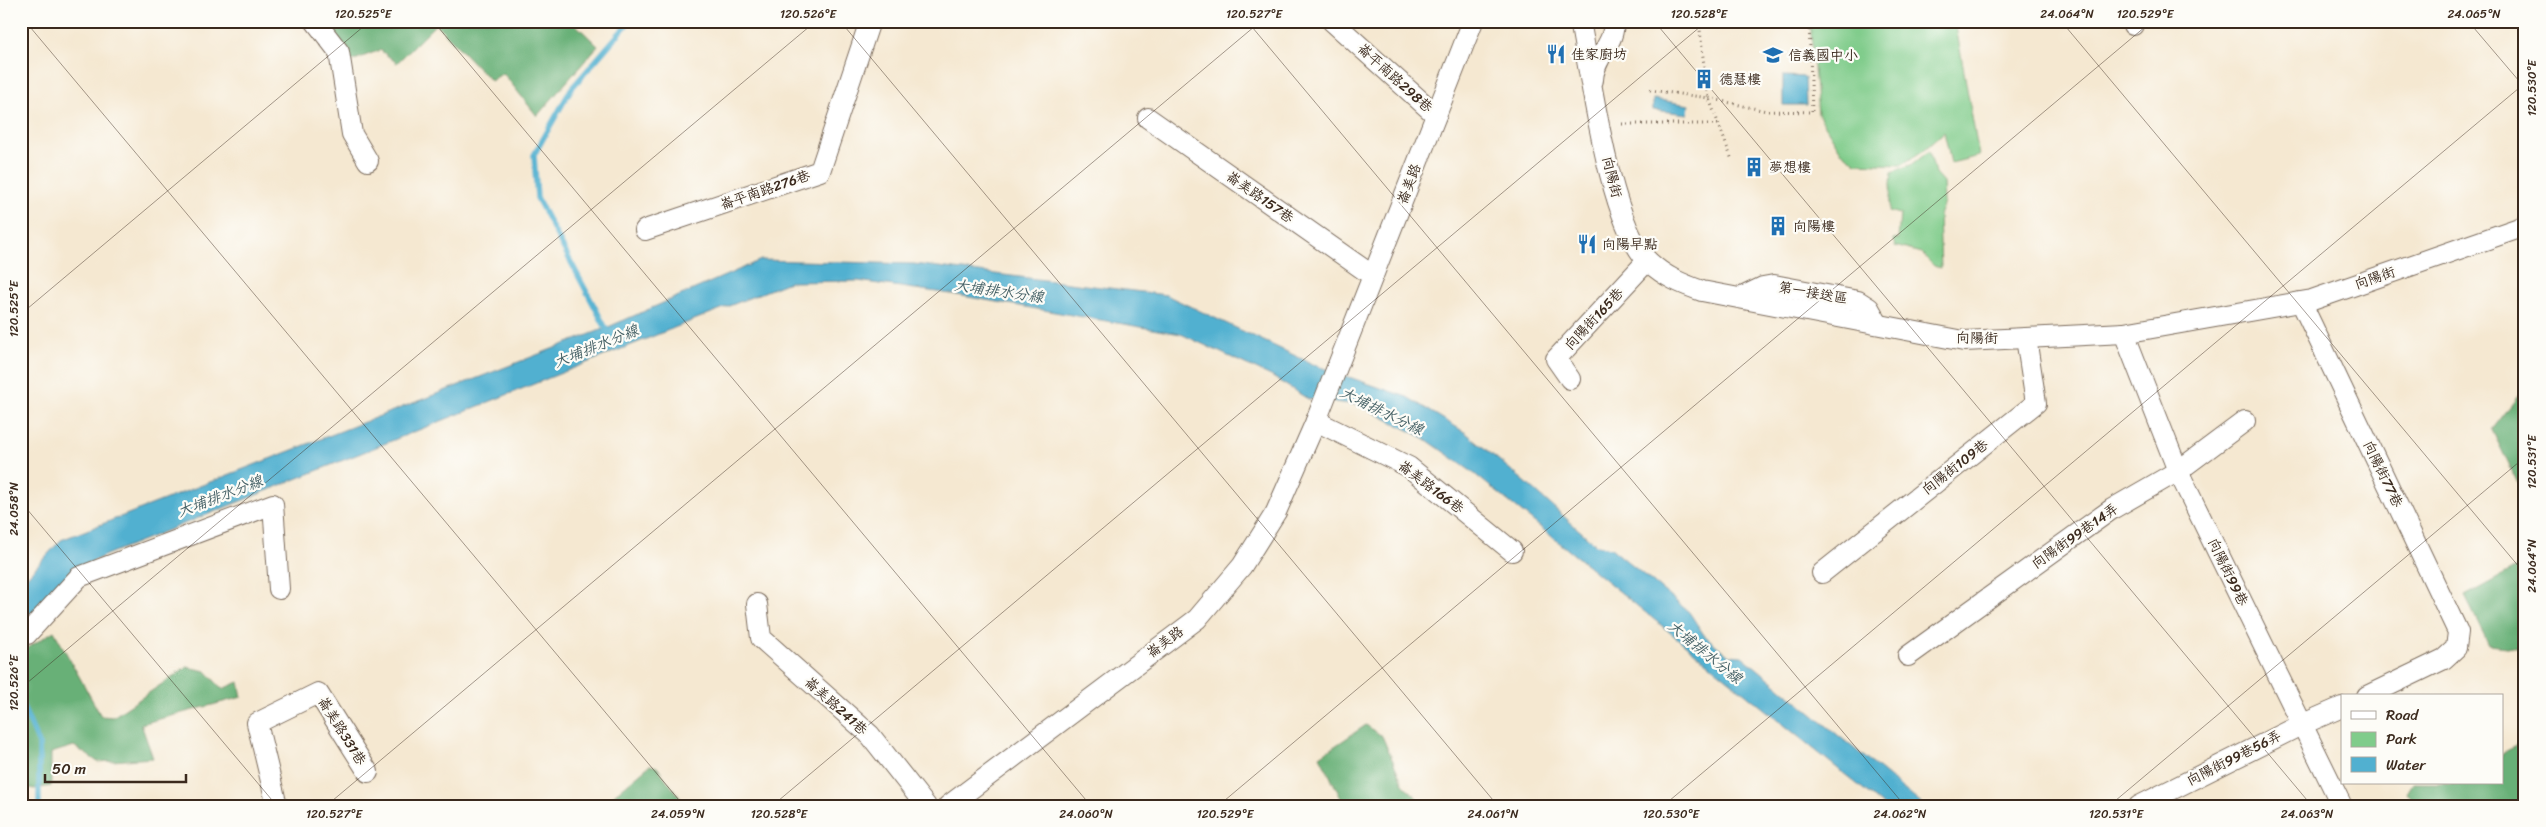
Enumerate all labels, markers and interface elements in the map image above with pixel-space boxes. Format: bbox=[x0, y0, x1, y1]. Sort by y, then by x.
text: 120.525°E bbox=[335, 3, 393, 25]
text: 120.526°E bbox=[780, 3, 837, 25]
text: 120.527°E bbox=[1226, 3, 1283, 25]
text: 120.528°E bbox=[1671, 3, 1729, 25]
text: 24.064°N bbox=[2040, 3, 2094, 25]
text: 120.529°E bbox=[2117, 3, 2175, 25]
text: 24.065°N bbox=[2447, 3, 2501, 25]
street label: 崙平南路298巷 bbox=[1351, 37, 1439, 120]
place label: 佳家廚坊 bbox=[1571, 42, 1627, 67]
restaurant icon: 佳家廚坊 bbox=[1545, 43, 1567, 65]
place label: 信義國中小 bbox=[1788, 43, 1858, 68]
school or university icon: 信義國中小 bbox=[1762, 44, 1784, 66]
text: 120.530°E bbox=[2521, 58, 2543, 116]
place label: 德慧樓 bbox=[1719, 67, 1761, 92]
building icon: 德慧樓 bbox=[1693, 68, 1715, 90]
street label: 向陽街 bbox=[1595, 154, 1629, 200]
place label: 夢想樓 bbox=[1769, 155, 1811, 180]
building icon: 夢想樓 bbox=[1743, 156, 1765, 178]
street label: 崙美路 bbox=[1390, 160, 1428, 208]
street label: 崙平南路276巷 bbox=[716, 163, 814, 217]
street label: 崙美路157巷 bbox=[1221, 164, 1300, 230]
place label: 向陽樓 bbox=[1793, 214, 1835, 239]
building icon: 向陽樓 bbox=[1767, 215, 1789, 237]
place label: 向陽早點 bbox=[1602, 232, 1658, 257]
restaurant icon: 向陽早點 bbox=[1576, 233, 1598, 255]
street label: 向陽街 bbox=[2351, 259, 2399, 297]
water label: 大埔排水分線 bbox=[953, 272, 1046, 310]
street label: 第一接送區 bbox=[1776, 275, 1850, 311]
text: 120.525°E bbox=[3, 279, 25, 337]
street label: 向陽街165巷 bbox=[1558, 281, 1631, 356]
water label: 大埔排水分線 bbox=[549, 317, 644, 375]
street label: 向陽街 bbox=[1956, 325, 1998, 351]
water label: 大埔排水分線 bbox=[1336, 380, 1429, 443]
street label: 向陽街109巷 bbox=[1916, 432, 1995, 501]
text: 120.531°E bbox=[2521, 434, 2543, 489]
street label: 向陽街77巷 bbox=[2356, 436, 2410, 513]
street label: 崙美路166巷 bbox=[1392, 454, 1470, 521]
water label: 大埔排水分線 bbox=[173, 467, 268, 524]
text: 24.058°N bbox=[3, 481, 25, 536]
street label: 向陽街99巷14弄 bbox=[2026, 497, 2124, 575]
street label: 向陽街99巷 bbox=[2201, 534, 2256, 611]
text: 24.064°N bbox=[2521, 539, 2543, 593]
water label: 大埔排水分線 bbox=[1662, 614, 1749, 691]
street label: 崙美路 bbox=[1141, 619, 1189, 665]
text: 120.526°E bbox=[3, 654, 25, 711]
street label: 崙美路241巷 bbox=[798, 670, 874, 742]
street label: 崙美路331巷 bbox=[311, 692, 374, 771]
legend bbox=[2341, 694, 2504, 784]
text: Road bbox=[2386, 702, 2419, 728]
street label: 向陽街99巷56弄 bbox=[2182, 723, 2286, 793]
text: Park bbox=[2386, 726, 2417, 752]
scale bar bbox=[45, 752, 186, 784]
text: Water bbox=[2386, 752, 2426, 778]
text: 50 m bbox=[52, 756, 87, 782]
text: 120.527°E bbox=[306, 803, 363, 825]
text: 24.059°N bbox=[651, 803, 706, 825]
text: 120.528°E bbox=[751, 803, 809, 825]
text: 24.060°N bbox=[1059, 803, 1113, 825]
text: 120.529°E bbox=[1197, 803, 1255, 825]
text: 24.061°N bbox=[1467, 803, 1519, 825]
text: 120.530°E bbox=[1643, 803, 1701, 825]
text: 24.062°N bbox=[1874, 803, 1927, 825]
text: 120.531°E bbox=[2089, 803, 2144, 825]
text: 24.063°N bbox=[2281, 803, 2334, 825]

